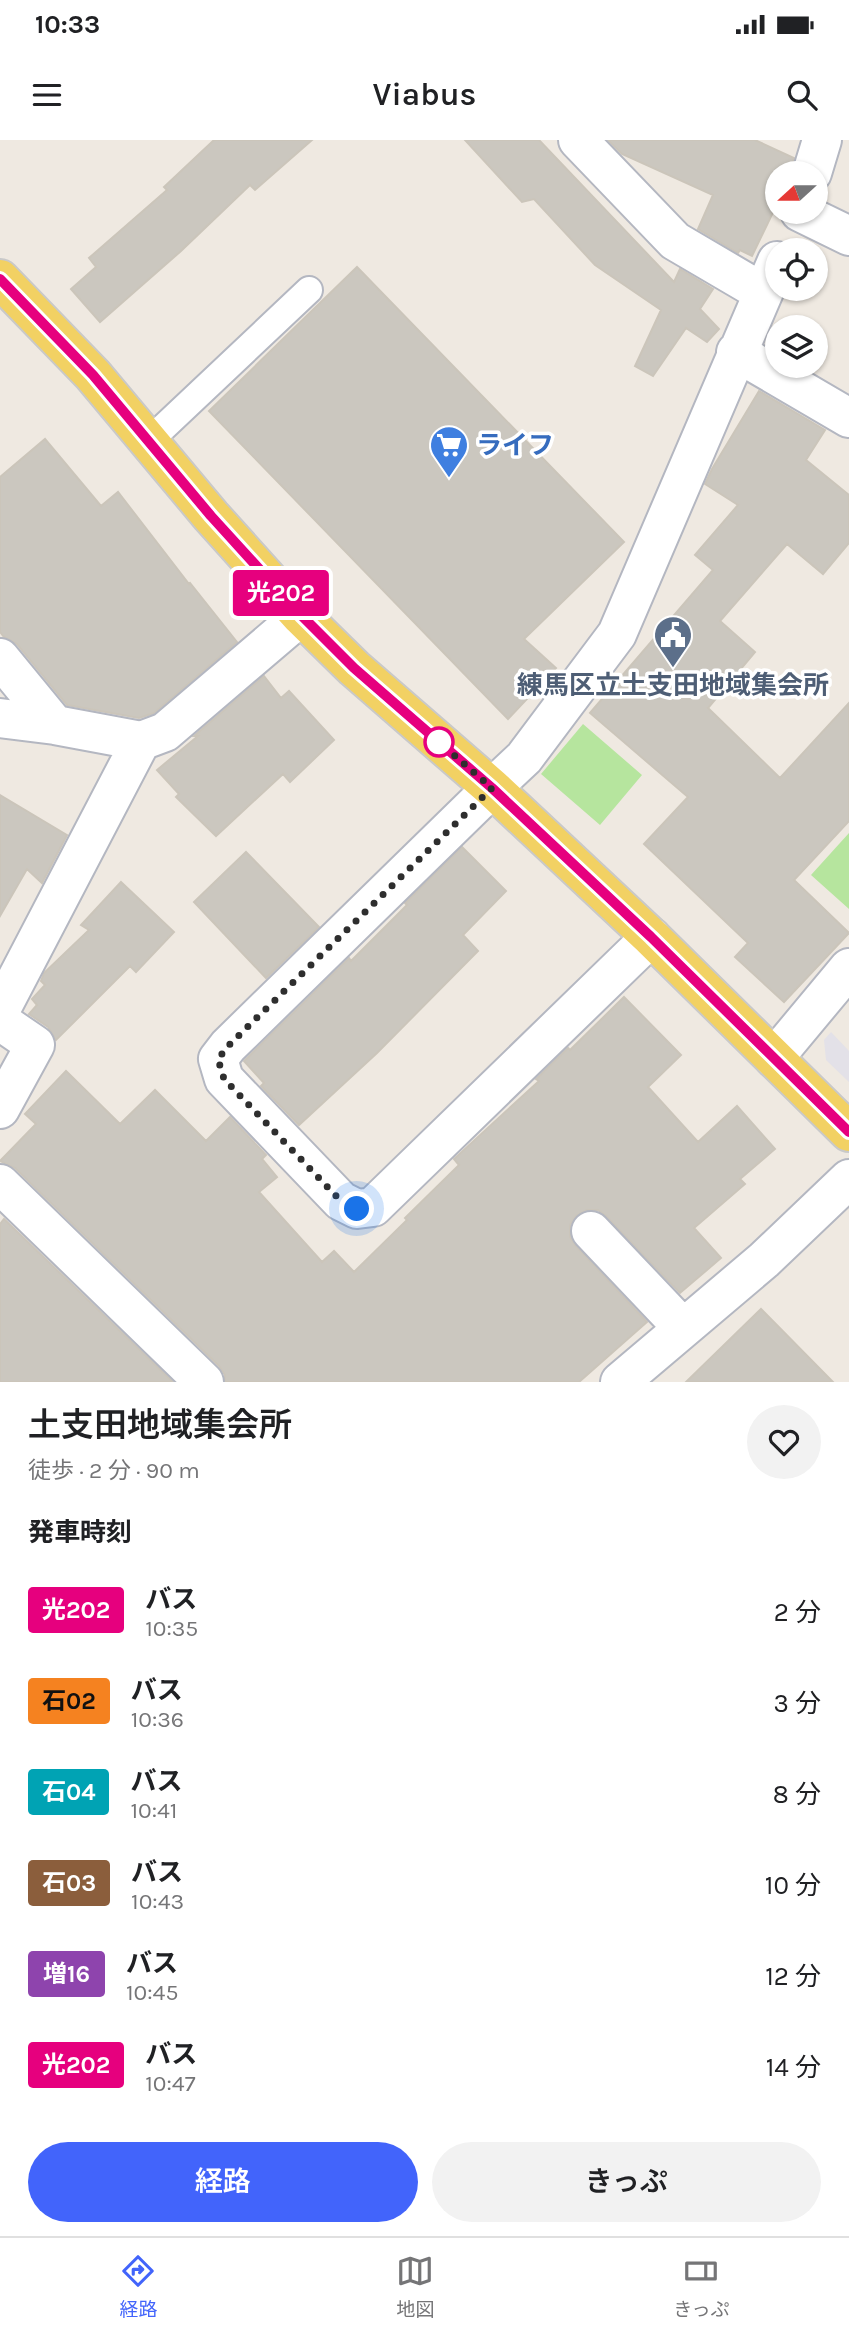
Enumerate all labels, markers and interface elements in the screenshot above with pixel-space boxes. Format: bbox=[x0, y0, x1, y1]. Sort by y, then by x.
text: 10:33 bbox=[35, 9, 100, 40]
icon: menu bbox=[28, 76, 66, 114]
text: Viabus bbox=[373, 76, 476, 113]
icon: search bbox=[783, 76, 821, 114]
north arrow bbox=[765, 161, 828, 224]
map controls bbox=[765, 161, 828, 378]
button: locate bbox=[765, 238, 828, 301]
button: layers bbox=[765, 315, 828, 378]
supermarket icon: ライフ bbox=[428, 424, 470, 479]
place label: ライフ bbox=[476, 430, 554, 461]
line badge: 光202 bbox=[232, 570, 330, 616]
text: 光202 bbox=[247, 579, 315, 607]
public building icon: 練馬区立土支田地域集会所 bbox=[652, 614, 694, 669]
place label: 練馬区立土支田地域集会所 bbox=[517, 670, 829, 701]
unlabelled marker bbox=[424, 727, 454, 757]
your location bbox=[339, 1191, 374, 1226]
button: heart bbox=[747, 1405, 821, 1479]
text: 土支田地域集会所 bbox=[28, 1406, 292, 1444]
text: 徒歩 · 2 分 · 90 m bbox=[28, 1457, 200, 1484]
text: 発車時刻 bbox=[28, 1517, 132, 1548]
text: バス bbox=[145, 1584, 197, 1615]
text: 光202 bbox=[42, 1596, 110, 1624]
text: 2 分 bbox=[774, 1597, 821, 1628]
text: 10:35 bbox=[145, 1615, 198, 1642]
text: バス bbox=[131, 1675, 183, 1706]
text: 石02 bbox=[42, 1687, 96, 1715]
text: 3 分 bbox=[773, 1688, 821, 1719]
text: 10:36 bbox=[131, 1706, 184, 1733]
text: バス bbox=[130, 1766, 182, 1797]
text: 石04 bbox=[42, 1778, 95, 1806]
text: 8 分 bbox=[773, 1779, 821, 1810]
text: 10:41 bbox=[130, 1797, 177, 1824]
text: バス bbox=[131, 1857, 183, 1888]
text: 石03 bbox=[42, 1869, 96, 1897]
text: 10 分 bbox=[765, 1870, 821, 1901]
text: 10:43 bbox=[131, 1888, 184, 1915]
text: バス bbox=[126, 1948, 178, 1979]
text: 増16 bbox=[43, 1960, 90, 1988]
text: 12 分 bbox=[765, 1961, 821, 1992]
text: 10:45 bbox=[126, 1979, 178, 2006]
text: バス bbox=[145, 2039, 197, 2070]
text: 光202 bbox=[42, 2051, 110, 2079]
text: 14 分 bbox=[766, 2052, 821, 2083]
text: 10:47 bbox=[145, 2070, 195, 2097]
button: 経路 bbox=[28, 2142, 418, 2222]
button: きっぷ bbox=[432, 2142, 821, 2222]
tab: 経路 bbox=[119, 2252, 157, 2321]
tab: 地図 bbox=[396, 2252, 434, 2321]
tab: きっぷ bbox=[673, 2252, 730, 2321]

